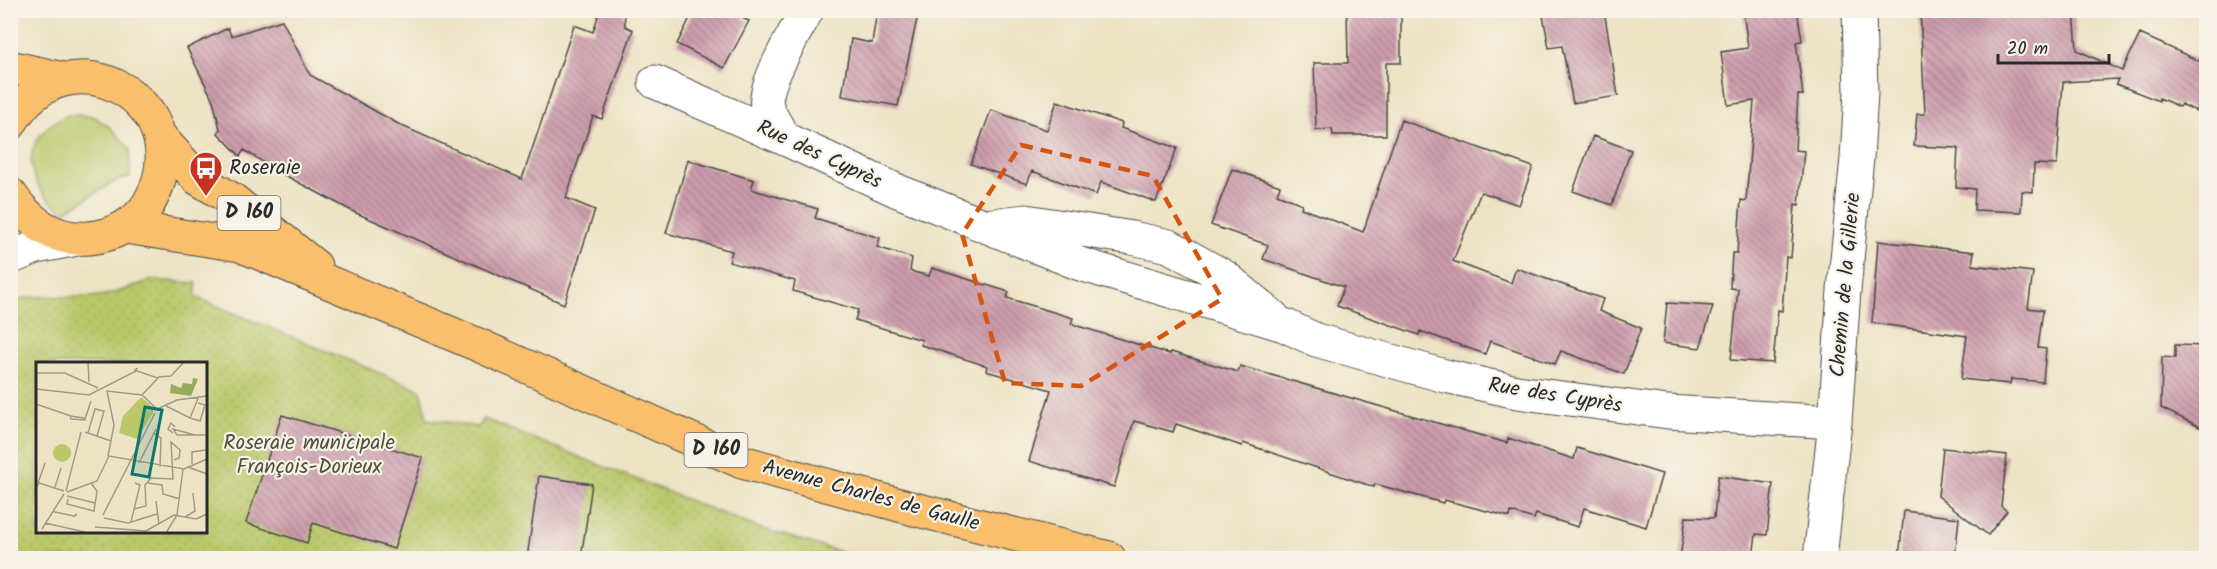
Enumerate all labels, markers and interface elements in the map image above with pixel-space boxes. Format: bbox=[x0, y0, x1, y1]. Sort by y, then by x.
scale bar bbox=[1998, 27, 2109, 65]
text: 20 m bbox=[2007, 35, 2048, 64]
street label: Rue des Cyprès bbox=[751, 111, 887, 199]
bus stop icon: Roseraie bbox=[188, 150, 224, 197]
place label: Roseraie bbox=[229, 152, 301, 185]
street label: Chemin de la Gillerie bbox=[1821, 191, 1871, 379]
road number: D 160 bbox=[218, 196, 280, 230]
inset map bbox=[36, 362, 207, 533]
street label: Rue des Cyprès bbox=[1486, 369, 1624, 423]
park label: Roseraie municipale François-Dorieux bbox=[223, 427, 395, 484]
road number: D 160 bbox=[684, 433, 748, 467]
street label: Avenue Charles de Gaulle bbox=[759, 451, 984, 541]

